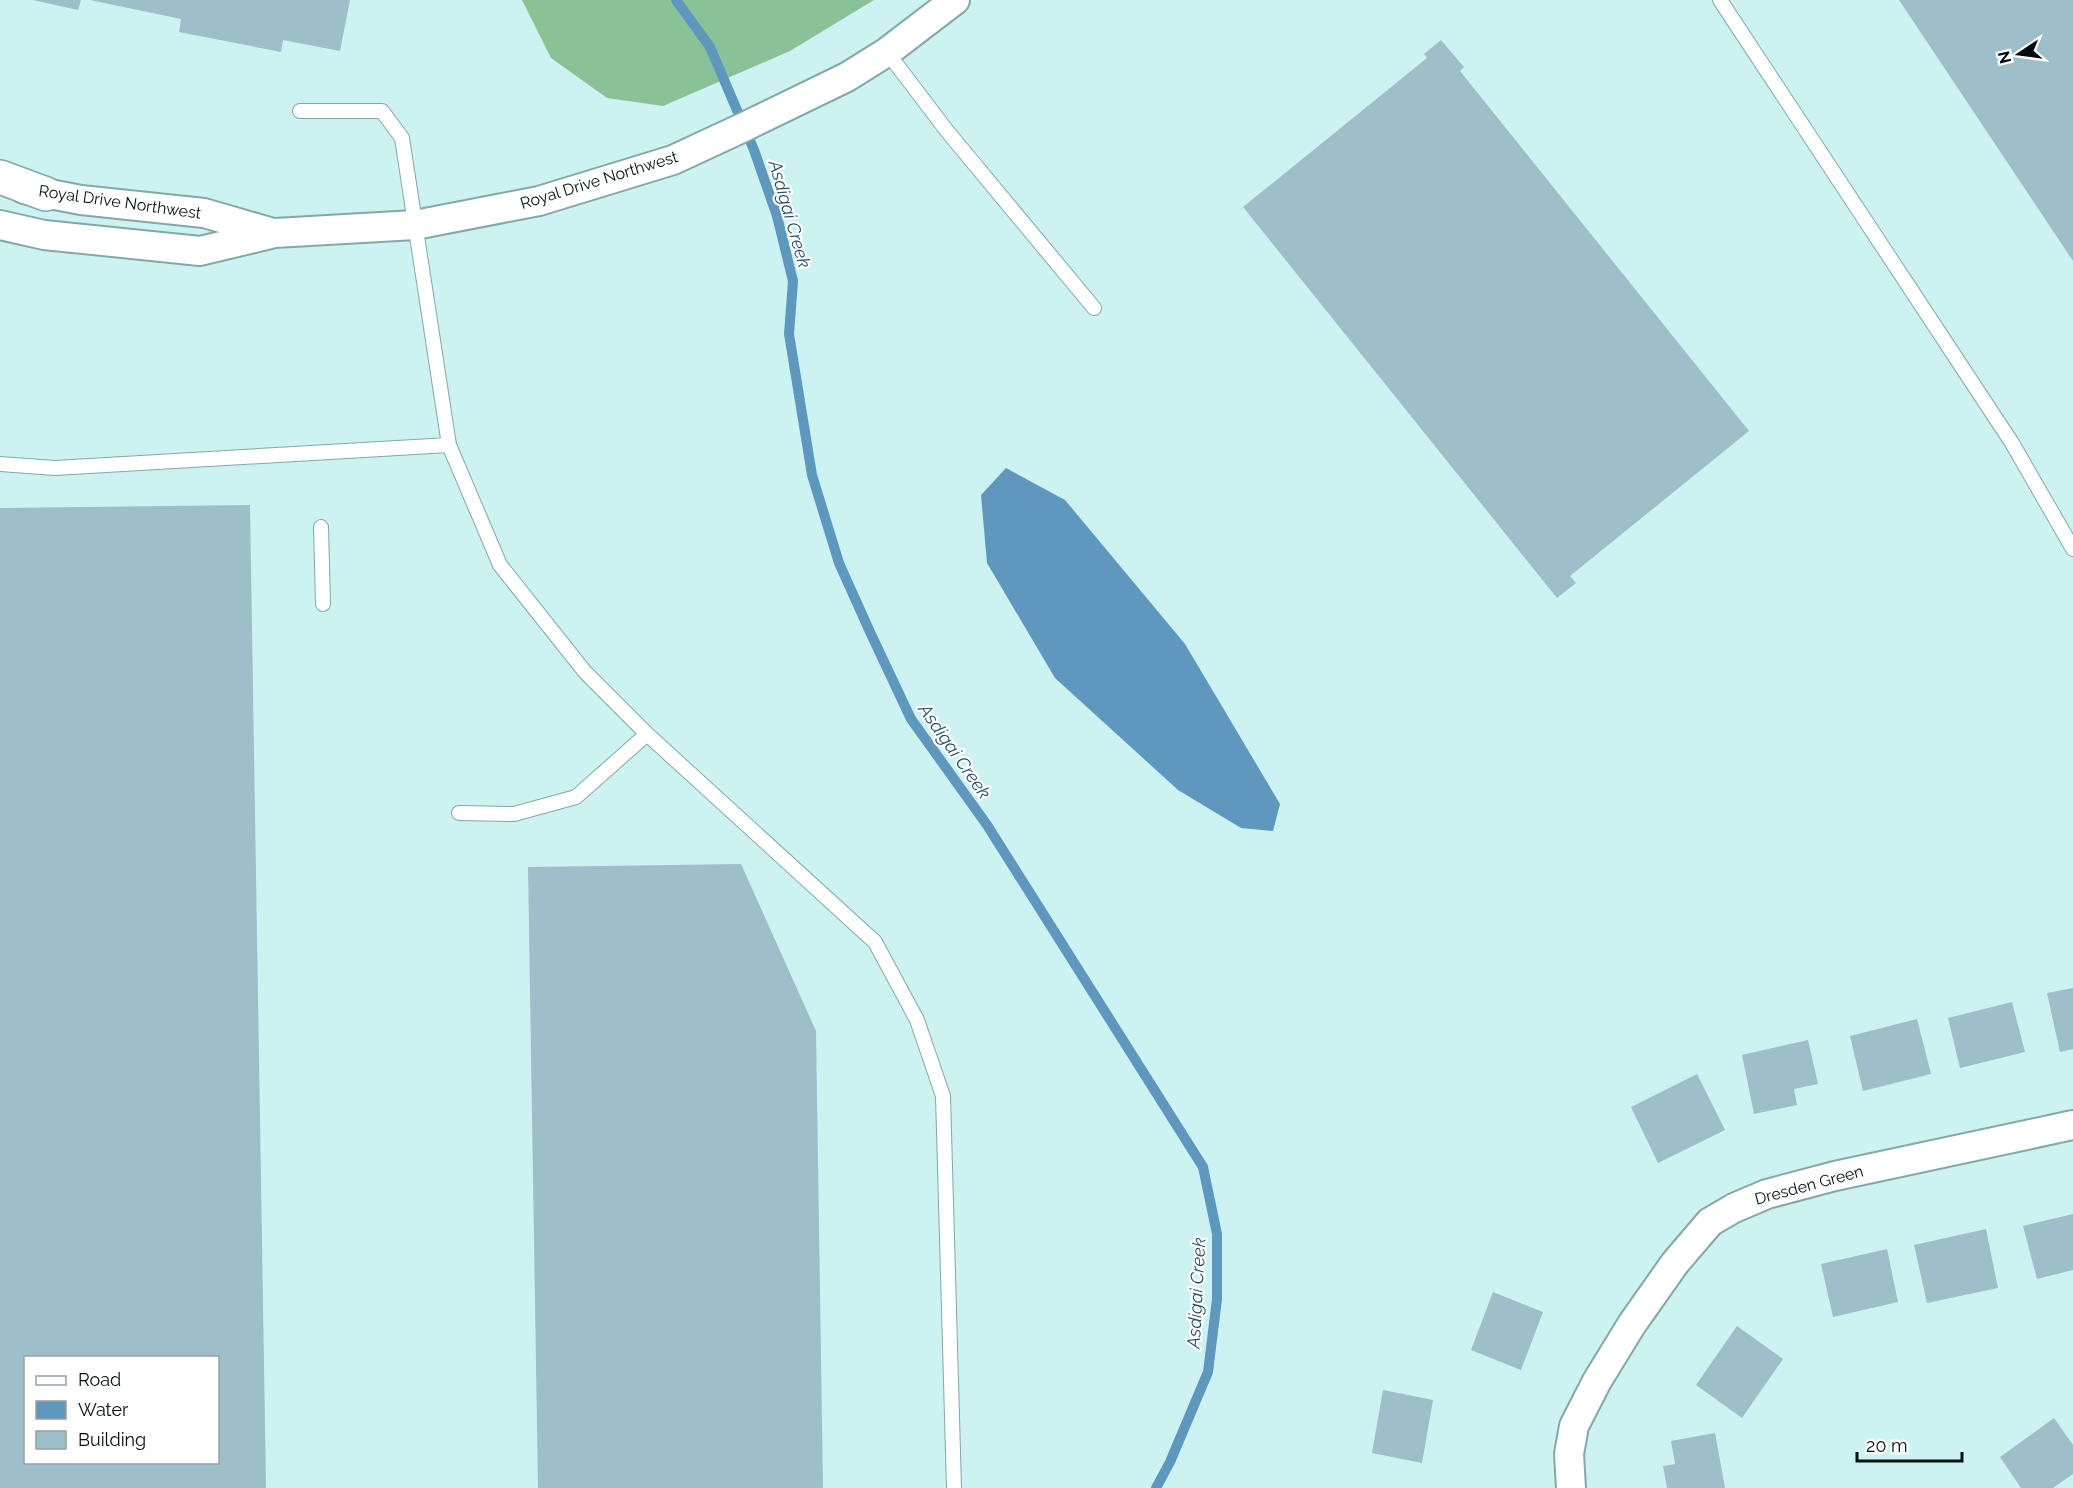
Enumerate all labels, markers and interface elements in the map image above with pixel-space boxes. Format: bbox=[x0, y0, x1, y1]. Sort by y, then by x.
north arrow bbox=[1989, 24, 2049, 84]
text: N bbox=[1994, 49, 2016, 65]
street label: Royal Drive Northwest bbox=[518, 147, 681, 213]
water label: Asdigai Creek bbox=[764, 157, 815, 271]
street label: Royal Drive Northwest bbox=[38, 181, 203, 223]
water label: Asdigai Creek bbox=[914, 699, 996, 803]
street label: Dresden Green bbox=[1753, 1161, 1865, 1209]
water label: Asdigai Creek bbox=[1183, 1237, 1209, 1350]
legend bbox=[24, 1356, 219, 1464]
text: Road bbox=[78, 1369, 121, 1390]
text: Water bbox=[78, 1399, 129, 1420]
scale bar bbox=[1857, 1425, 1962, 1463]
text: Building bbox=[78, 1429, 146, 1450]
text: 20 m bbox=[1866, 1435, 1908, 1456]

